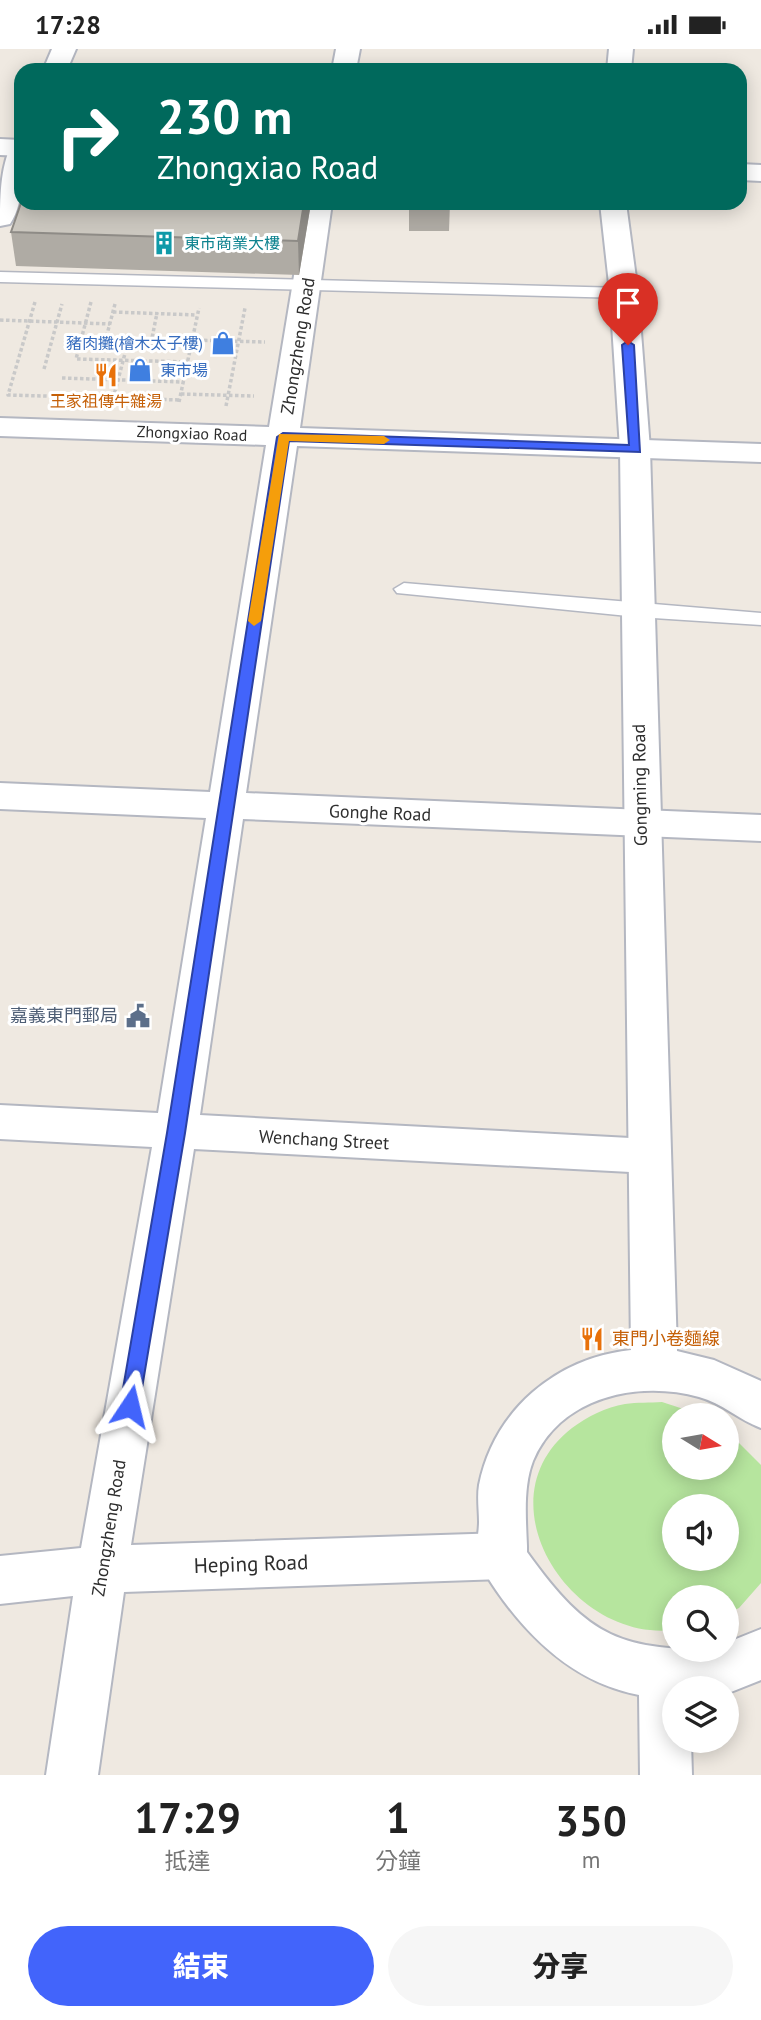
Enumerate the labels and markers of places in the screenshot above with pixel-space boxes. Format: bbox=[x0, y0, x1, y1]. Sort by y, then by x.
building icon: 東市商業大樓 bbox=[150, 229, 178, 257]
place label: 東市商業大樓 bbox=[184, 233, 280, 253]
pin bbox=[598, 273, 658, 345]
shop icon: 豬肉攤(檜木太子樓) bbox=[209, 329, 237, 357]
place label: 豬肉攤(檜木太子樓) bbox=[66, 333, 203, 353]
shop icon: 東市場 bbox=[126, 356, 154, 384]
place label: 東市場 bbox=[160, 360, 208, 380]
restaurant icon: 王家祖傳牛雜湯 bbox=[92, 361, 120, 389]
place label: 王家祖傳牛雜湯 bbox=[50, 391, 162, 411]
public building icon: 嘉義東門郵局 bbox=[124, 1002, 152, 1030]
place label: 嘉義東門郵局 bbox=[10, 1004, 118, 1027]
restaurant icon: 東門小卷麵線 bbox=[578, 1325, 606, 1353]
place label: 東門小卷麵線 bbox=[612, 1327, 720, 1350]

